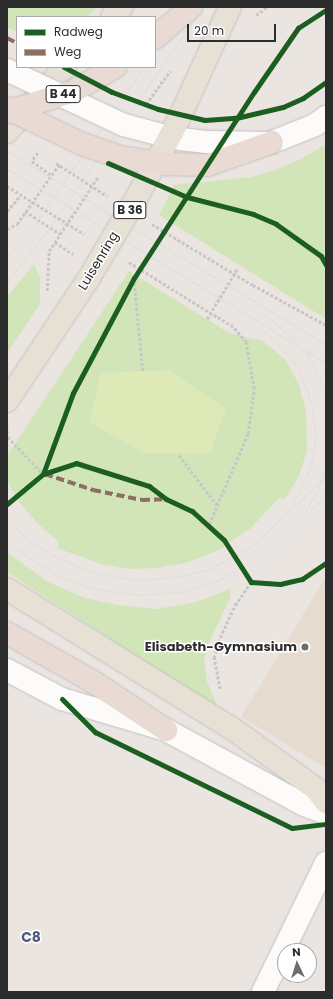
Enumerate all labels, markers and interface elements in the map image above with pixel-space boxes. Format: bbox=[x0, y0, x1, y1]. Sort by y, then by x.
legend bbox=[16, 16, 156, 68]
scale bar bbox=[189, 16, 278, 42]
text: 20 m bbox=[194, 22, 224, 39]
text: Radweg bbox=[54, 23, 103, 40]
text: Weg bbox=[54, 43, 81, 60]
road number: B 44 bbox=[45, 84, 81, 104]
road number: B 36 bbox=[113, 200, 147, 220]
street label: Luisenring bbox=[75, 229, 123, 293]
place label: Elisabeth-Gymnasium bbox=[145, 639, 297, 655]
marker: Elisabeth-Gymnasium bbox=[300, 642, 310, 652]
district label: C8 bbox=[21, 929, 41, 945]
north arrow bbox=[277, 943, 317, 983]
text: N bbox=[292, 944, 301, 960]

